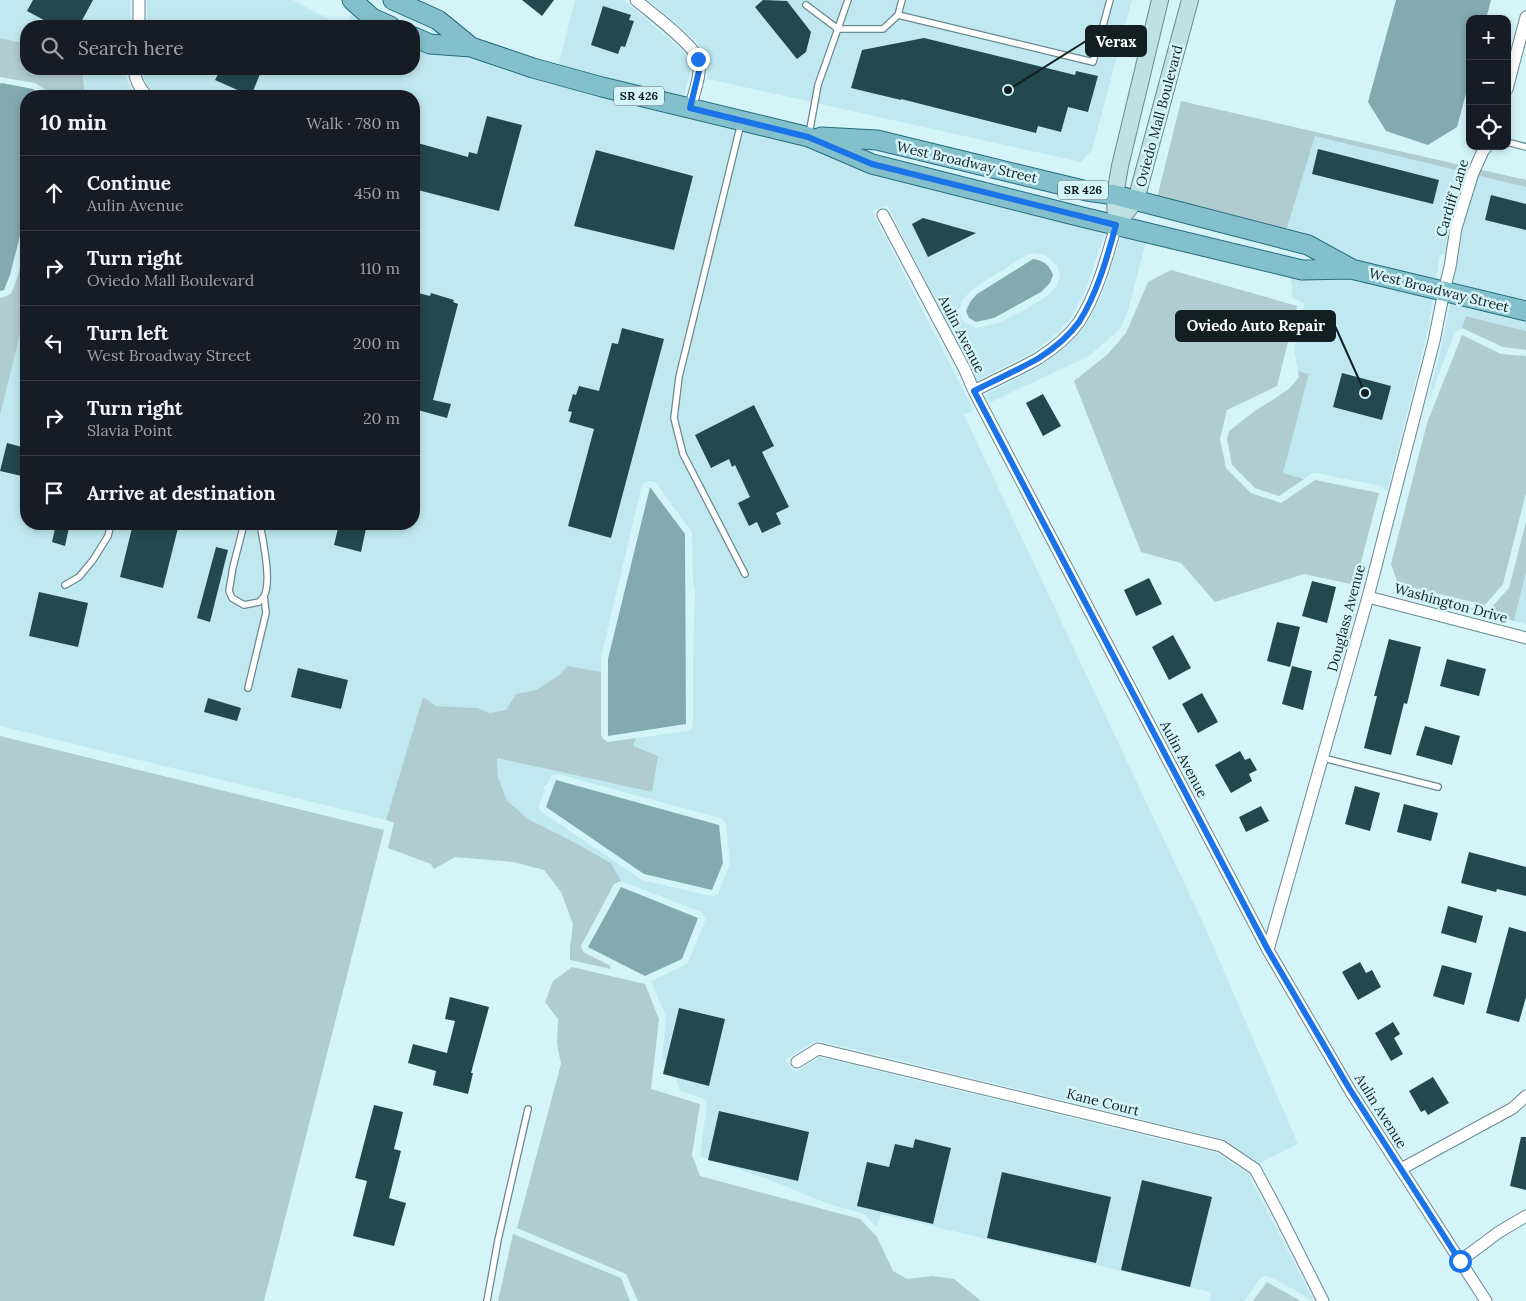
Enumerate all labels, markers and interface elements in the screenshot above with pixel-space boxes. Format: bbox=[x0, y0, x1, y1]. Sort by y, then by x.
map controls bbox=[1466, 15, 1511, 150]
button: + bbox=[1466, 15, 1511, 60]
search box bbox=[20, 20, 420, 75]
callout: Verax bbox=[1086, 26, 1146, 56]
text: Verax bbox=[1096, 32, 1136, 51]
icon: search bbox=[38, 34, 66, 62]
text: Search here bbox=[78, 36, 184, 60]
street label: Oviedo Mall Boulevard bbox=[1131, 43, 1187, 189]
route end bbox=[687, 48, 710, 71]
button: − bbox=[1466, 60, 1511, 105]
road number: SR 426 bbox=[614, 86, 664, 105]
button: locate bbox=[1466, 105, 1511, 150]
text: 10 min bbox=[40, 109, 107, 136]
text: Walk · 780 m bbox=[306, 113, 400, 133]
street label: West Broadway Street bbox=[895, 137, 1040, 187]
street label: Cardiff Lane bbox=[1432, 157, 1472, 239]
text: Continue bbox=[87, 171, 171, 195]
icon: ahead bbox=[40, 179, 68, 207]
road number: SR 426 bbox=[1058, 180, 1108, 200]
text: 450 m bbox=[354, 183, 400, 203]
text: Aulin Avenue bbox=[87, 195, 184, 215]
text: Turn right bbox=[87, 246, 183, 270]
icon: right bbox=[40, 254, 68, 282]
text: 110 m bbox=[360, 258, 400, 278]
street label: West Broadway Street bbox=[1367, 264, 1511, 316]
text: Oviedo Mall Boulevard bbox=[87, 270, 254, 290]
street label: Aulin Avenue bbox=[934, 291, 989, 376]
callout: Oviedo Auto Repair bbox=[1176, 311, 1335, 341]
text: Oviedo Auto Repair bbox=[1187, 316, 1326, 335]
text: Turn left bbox=[87, 321, 168, 345]
icon: left bbox=[40, 329, 68, 357]
text: 200 m bbox=[353, 333, 400, 353]
text: West Broadway Street bbox=[87, 345, 251, 365]
text: Turn right bbox=[87, 396, 183, 420]
icon: right bbox=[40, 404, 68, 432]
text: 20 m bbox=[363, 408, 400, 428]
text: Slavia Point bbox=[87, 420, 173, 440]
icon: arrive bbox=[40, 479, 68, 507]
text: Arrive at destination bbox=[87, 481, 276, 505]
street label: Douglass Avenue bbox=[1323, 562, 1369, 674]
street label: Washington Drive bbox=[1392, 579, 1510, 627]
street label: Aulin Avenue bbox=[1156, 717, 1212, 801]
street label: Aulin Avenue bbox=[1350, 1070, 1411, 1152]
street label: Kane Court bbox=[1065, 1084, 1142, 1120]
route start bbox=[1449, 1250, 1472, 1273]

